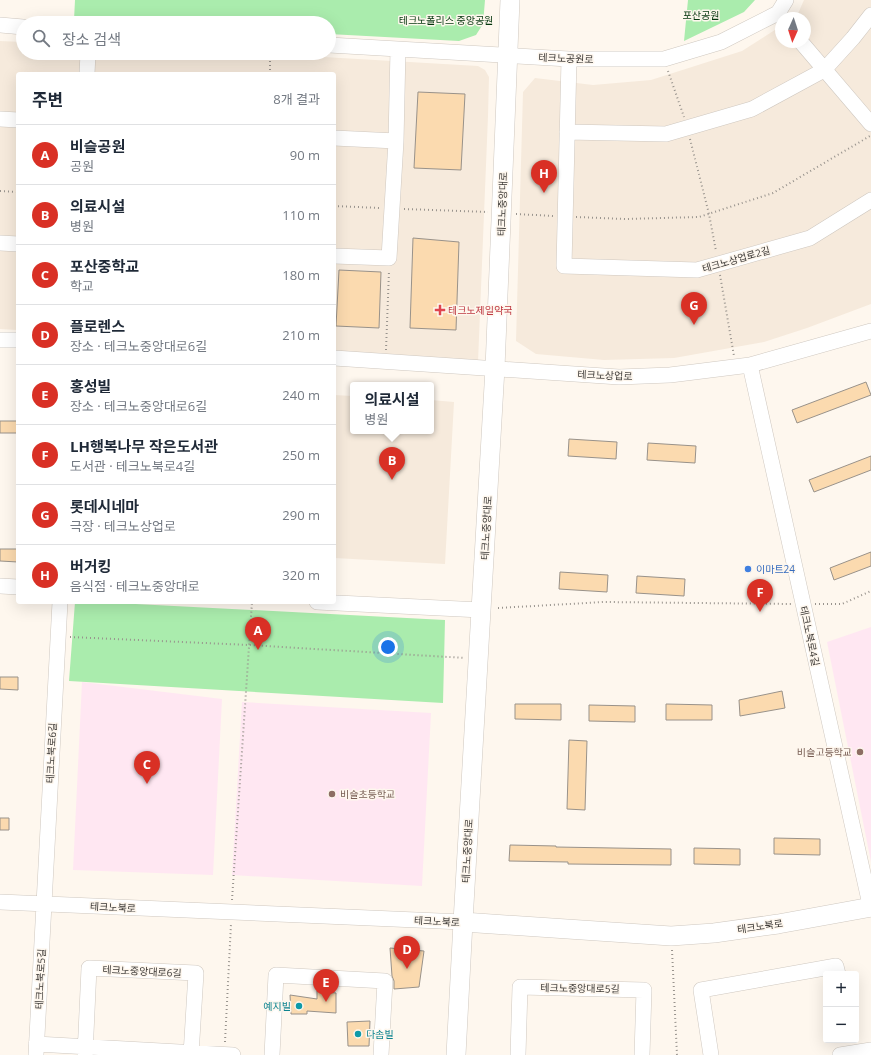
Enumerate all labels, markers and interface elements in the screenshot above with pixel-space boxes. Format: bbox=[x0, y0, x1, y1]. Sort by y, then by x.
park label: 포산공원 bbox=[683, 8, 719, 22]
north arrow bbox=[775, 12, 811, 48]
park label: 테크노폴리스 중앙공원 bbox=[399, 13, 493, 27]
search box bbox=[16, 16, 336, 60]
icon: search bbox=[30, 27, 52, 49]
text: 장소 검색 bbox=[62, 29, 121, 49]
street label: 테크노공원로 bbox=[538, 50, 594, 66]
text: 주변 bbox=[32, 88, 63, 111]
text: 8개 결과 bbox=[273, 90, 320, 108]
text: 비슬공원 bbox=[70, 136, 125, 156]
text: A bbox=[41, 146, 49, 164]
text: 90 m bbox=[290, 146, 320, 164]
text: 공원 bbox=[70, 157, 94, 175]
pin: H bbox=[531, 160, 557, 193]
street label: 테크노중앙대로 bbox=[494, 172, 510, 236]
text: 의료시설 bbox=[70, 196, 125, 216]
text: B bbox=[41, 206, 49, 224]
text: 110 m bbox=[282, 206, 320, 224]
text: 병원 bbox=[70, 217, 94, 235]
street label: 테크노상업로2길 bbox=[700, 243, 772, 275]
text: 포산중학교 bbox=[70, 256, 139, 276]
text: C bbox=[41, 266, 49, 284]
text: 180 m bbox=[282, 266, 320, 284]
text: 학교 bbox=[70, 277, 94, 295]
pin: G bbox=[681, 292, 707, 325]
place label: 테크노제일약국 bbox=[448, 303, 512, 317]
marker: 테크노제일약국 bbox=[435, 305, 445, 315]
text: 플로렌스 bbox=[70, 316, 125, 336]
text: D bbox=[40, 326, 50, 344]
text: 210 m bbox=[282, 326, 320, 344]
text: 장소 · 테크노중앙대로6길 bbox=[70, 337, 207, 355]
street label: 테크노상업로 bbox=[577, 367, 633, 383]
text: 홍성빌 bbox=[70, 376, 111, 396]
popup bbox=[350, 382, 434, 434]
text: E bbox=[41, 386, 49, 404]
text: 240 m bbox=[282, 386, 320, 404]
text: 의료시설 bbox=[364, 389, 420, 409]
text: 장소 · 테크노중앙대로6길 bbox=[70, 397, 207, 415]
text: 병원 bbox=[364, 410, 388, 428]
text: LH행복나무 작은도서관 bbox=[70, 436, 218, 456]
text: F bbox=[41, 446, 49, 464]
text: 250 m bbox=[282, 446, 320, 464]
pin: B bbox=[379, 447, 405, 480]
text: 도서관 · 테크노북로4길 bbox=[70, 457, 195, 475]
street label: 테크노중앙대로 bbox=[477, 495, 495, 561]
text: 롯데시네마 bbox=[70, 496, 139, 516]
text: G bbox=[40, 506, 50, 524]
text: 290 m bbox=[282, 506, 320, 524]
text: 극장 · 테크노상업로 bbox=[70, 517, 176, 535]
text: 버거킹 bbox=[70, 556, 111, 576]
place label: 이마트24 bbox=[756, 562, 795, 576]
marker: 이마트24 bbox=[743, 564, 753, 574]
text: H bbox=[40, 566, 50, 584]
text: 320 m bbox=[282, 566, 320, 584]
text: 음식점 · 테크노중앙대로 bbox=[70, 577, 200, 595]
pin: F bbox=[747, 579, 773, 612]
street label: 테크노북로4길 bbox=[797, 605, 823, 667]
pin: A bbox=[245, 617, 271, 650]
your location bbox=[378, 637, 398, 657]
street label: 테크노북로6길 bbox=[42, 722, 60, 784]
place label: 비슬고등학교 bbox=[797, 745, 852, 759]
marker: 비슬고등학교 bbox=[855, 747, 865, 757]
pin: C bbox=[134, 751, 160, 784]
place label: 비슬초등학교 bbox=[340, 787, 395, 801]
marker: 비슬초등학교 bbox=[327, 789, 337, 799]
street label: 테크노중앙대로 bbox=[458, 818, 476, 884]
street label: 테크노북로 bbox=[90, 899, 136, 915]
street label: 테크노북로 bbox=[414, 913, 460, 929]
street label: 테크노북로 bbox=[736, 916, 784, 936]
pin: D bbox=[394, 936, 420, 969]
street label: 테크노북로5길 bbox=[31, 948, 49, 1010]
street label: 테크노중앙대로6길 bbox=[102, 962, 182, 980]
pin: E bbox=[313, 969, 339, 1002]
map controls bbox=[823, 971, 859, 1043]
button: + bbox=[823, 971, 859, 1007]
street label: 테크노중앙대로5길 bbox=[540, 980, 620, 996]
place label: 예지빌 bbox=[263, 999, 291, 1013]
marker: 예지빌 bbox=[294, 1001, 304, 1011]
button: − bbox=[823, 1007, 859, 1043]
place label: 다솜빌 bbox=[366, 1027, 394, 1041]
marker: 다솜빌 bbox=[353, 1029, 363, 1039]

